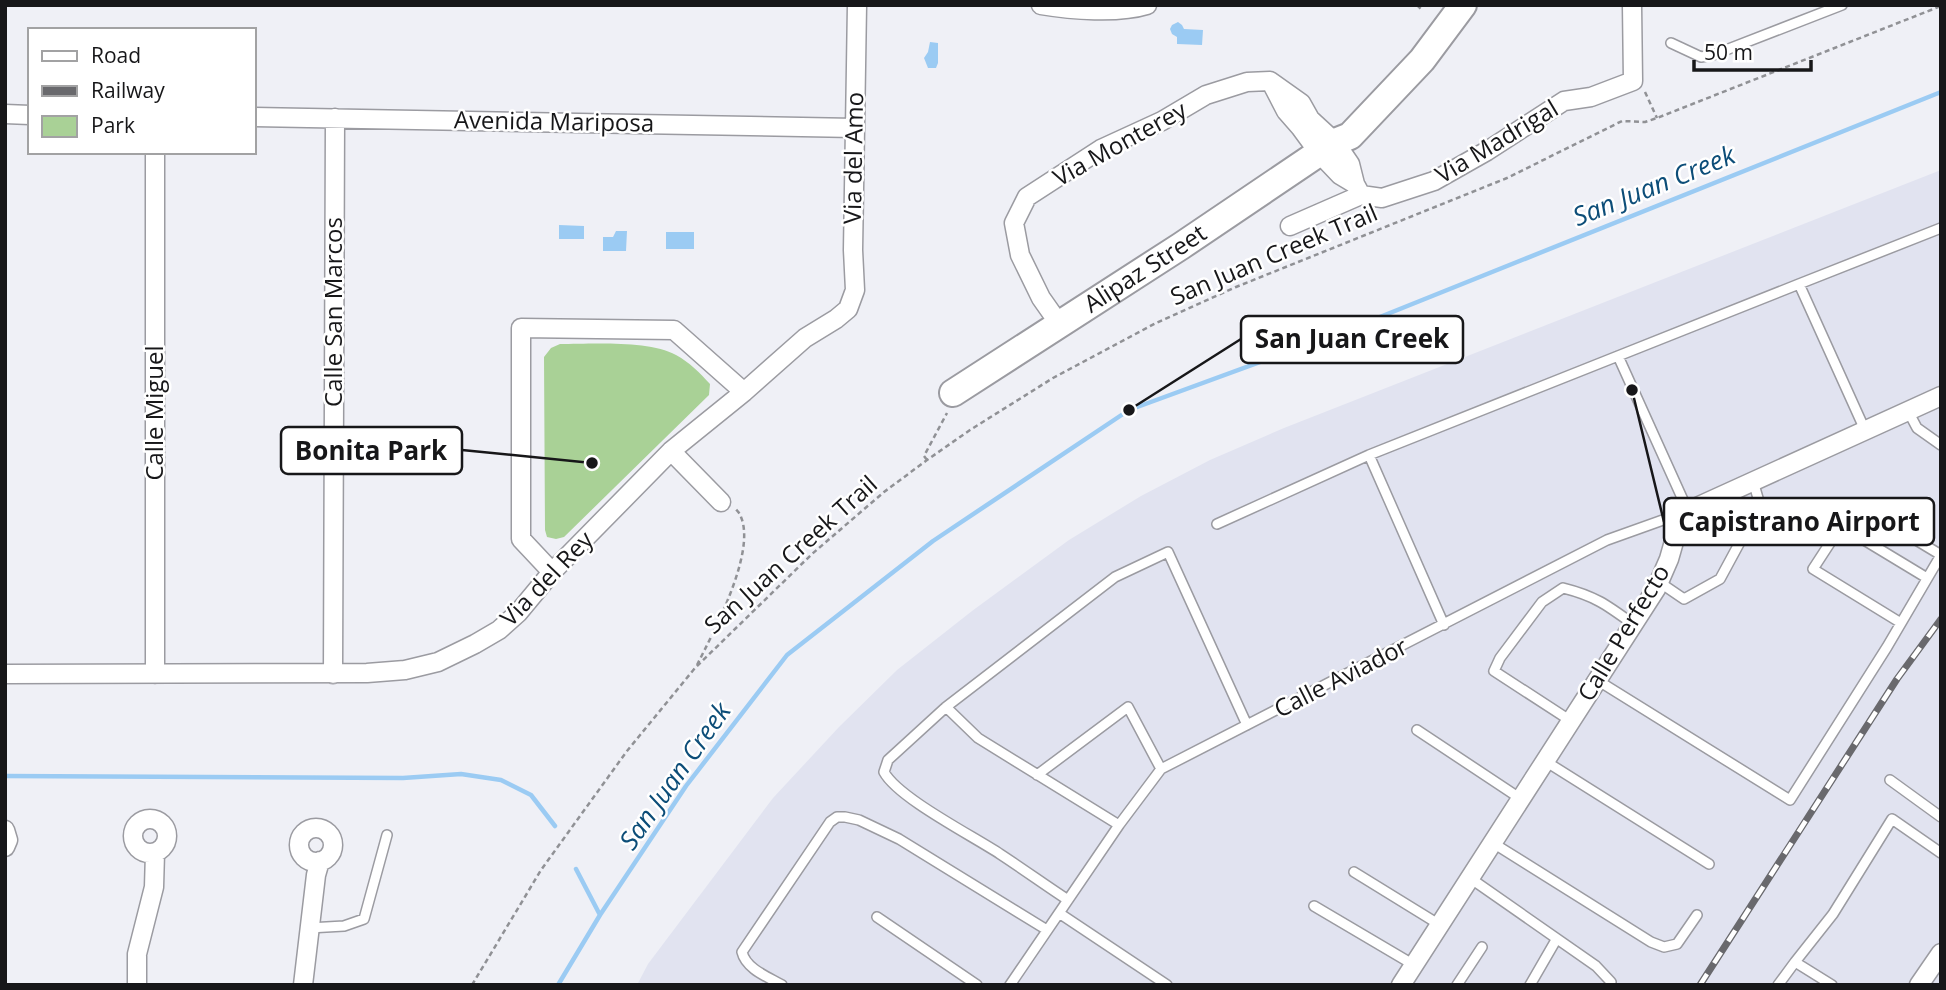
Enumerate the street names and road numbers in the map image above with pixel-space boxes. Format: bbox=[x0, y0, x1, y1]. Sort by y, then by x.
street label: Via Madrigal bbox=[1429, 91, 1564, 190]
street label: Via del Amo bbox=[835, 92, 870, 224]
street label: Via Monterey bbox=[1047, 92, 1193, 193]
street label: Avenida Mariposa bbox=[454, 102, 654, 139]
street label: San Juan Creek Trail bbox=[1165, 195, 1382, 312]
street label: Alipaz Street bbox=[1077, 216, 1212, 319]
street label: Calle San Marcos bbox=[316, 217, 349, 407]
street label: Calle Miguel bbox=[137, 345, 170, 481]
street label: San Juan Creek Trail bbox=[696, 467, 884, 640]
street label: Via del Rey bbox=[492, 522, 600, 633]
street label: Calle Perfecto bbox=[1569, 558, 1677, 707]
street label: Calle Aviador bbox=[1268, 629, 1413, 724]

